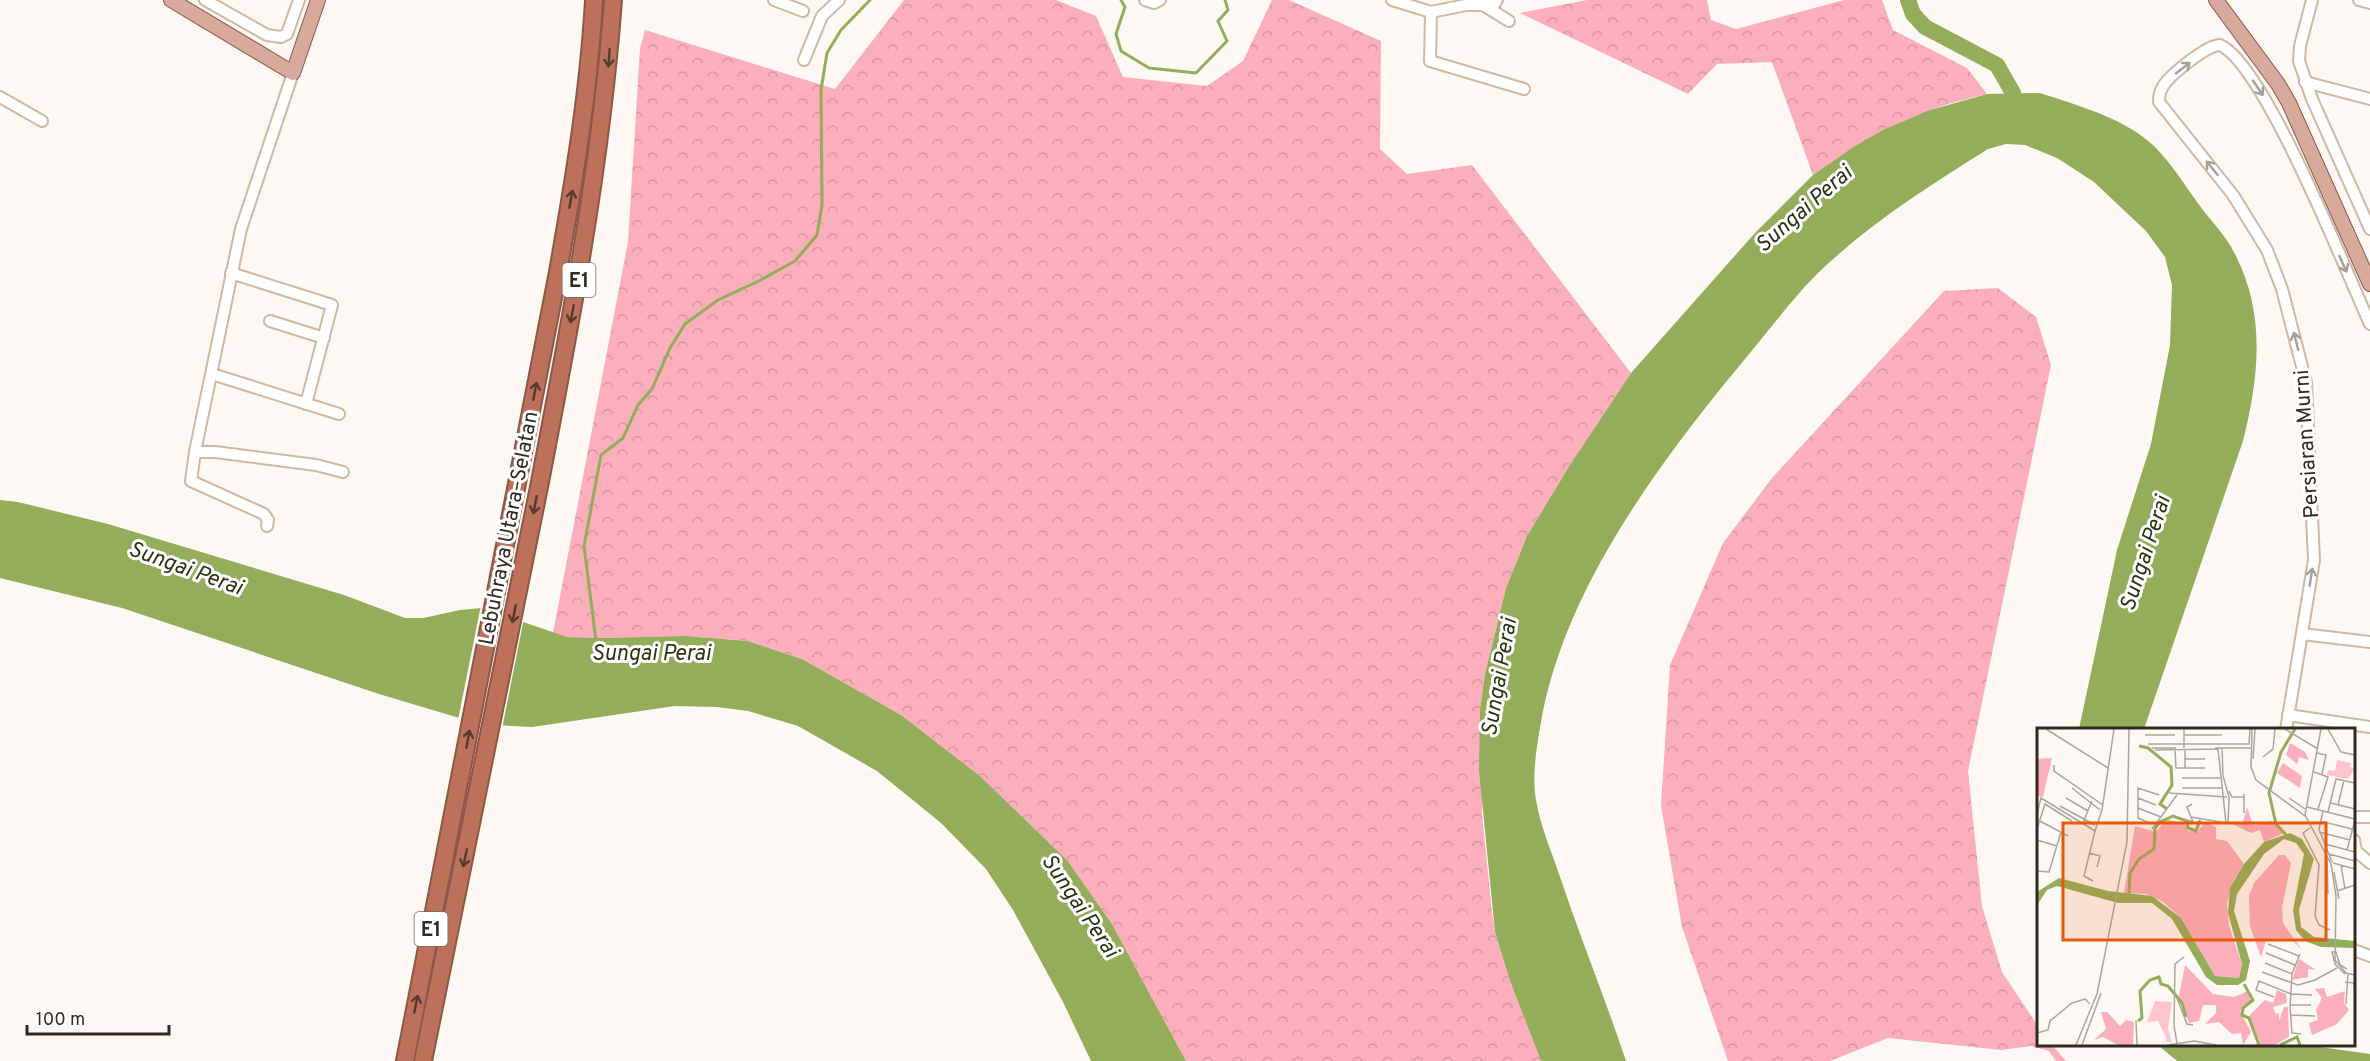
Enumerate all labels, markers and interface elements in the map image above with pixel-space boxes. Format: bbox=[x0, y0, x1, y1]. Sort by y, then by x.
one-way arrow bbox=[603, 48, 614, 68]
one-way arrow bbox=[2175, 61, 2191, 74]
one-way arrow bbox=[2252, 80, 2264, 96]
water label: Sungai Perai bbox=[1751, 160, 1860, 259]
one-way arrow bbox=[2205, 160, 2218, 176]
one-way arrow bbox=[565, 190, 576, 209]
one-way arrow bbox=[2337, 254, 2349, 272]
road number: E1 bbox=[562, 263, 596, 297]
one-way arrow bbox=[566, 303, 577, 323]
one-way arrow bbox=[2289, 332, 2301, 351]
street label: Persiaran Murni bbox=[2289, 369, 2326, 519]
one-way arrow bbox=[530, 381, 541, 401]
street label: Lebuhraya Utara–Selatan bbox=[474, 409, 545, 647]
water label: Sungai Perai bbox=[2115, 491, 2178, 615]
one-way arrow bbox=[529, 495, 540, 514]
water label: Sungai Perai bbox=[125, 536, 247, 603]
one-way arrow bbox=[2306, 567, 2317, 587]
one-way arrow bbox=[508, 604, 519, 624]
water label: Sungai Perai bbox=[1477, 615, 1524, 738]
water label: Sungai Perai bbox=[591, 641, 712, 668]
inset map bbox=[2037, 728, 2355, 1046]
one-way arrow bbox=[463, 730, 474, 750]
one-way arrow bbox=[459, 848, 470, 867]
water label: Sungai Perai bbox=[1034, 849, 1124, 965]
road number: E1 bbox=[414, 912, 448, 946]
one-way arrow bbox=[411, 994, 422, 1014]
scale bar bbox=[27, 998, 170, 1036]
text: 100 m bbox=[36, 1009, 85, 1032]

